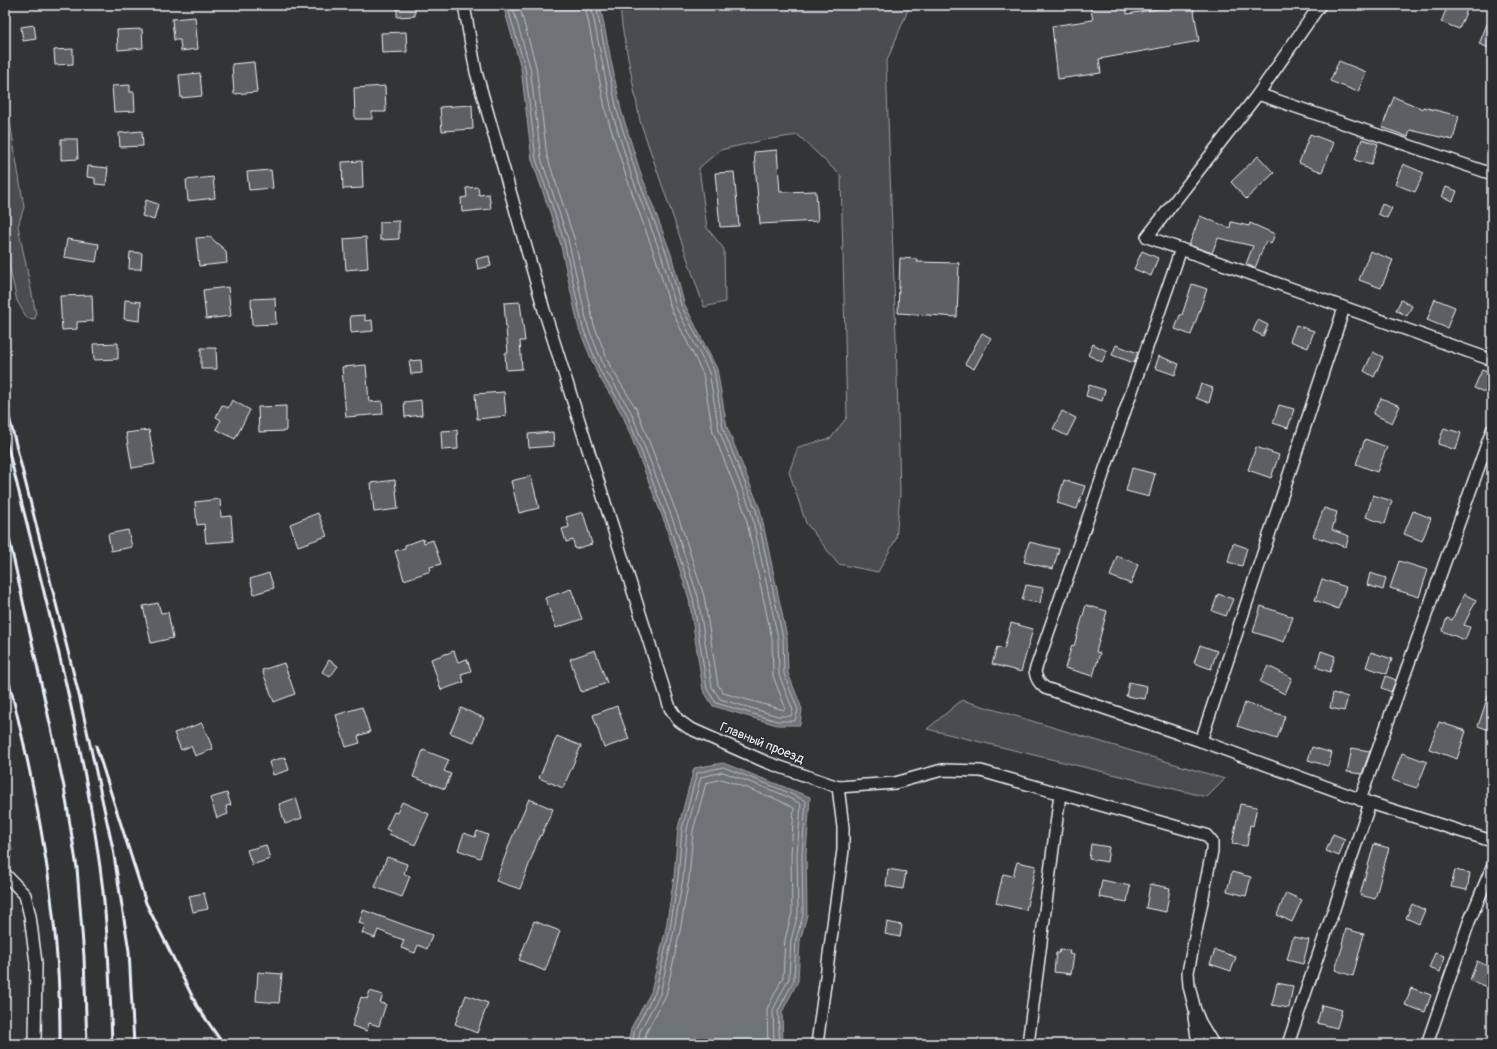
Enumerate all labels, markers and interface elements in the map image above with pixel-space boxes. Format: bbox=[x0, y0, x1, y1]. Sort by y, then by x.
street label: Главный проезд bbox=[717, 719, 807, 767]

